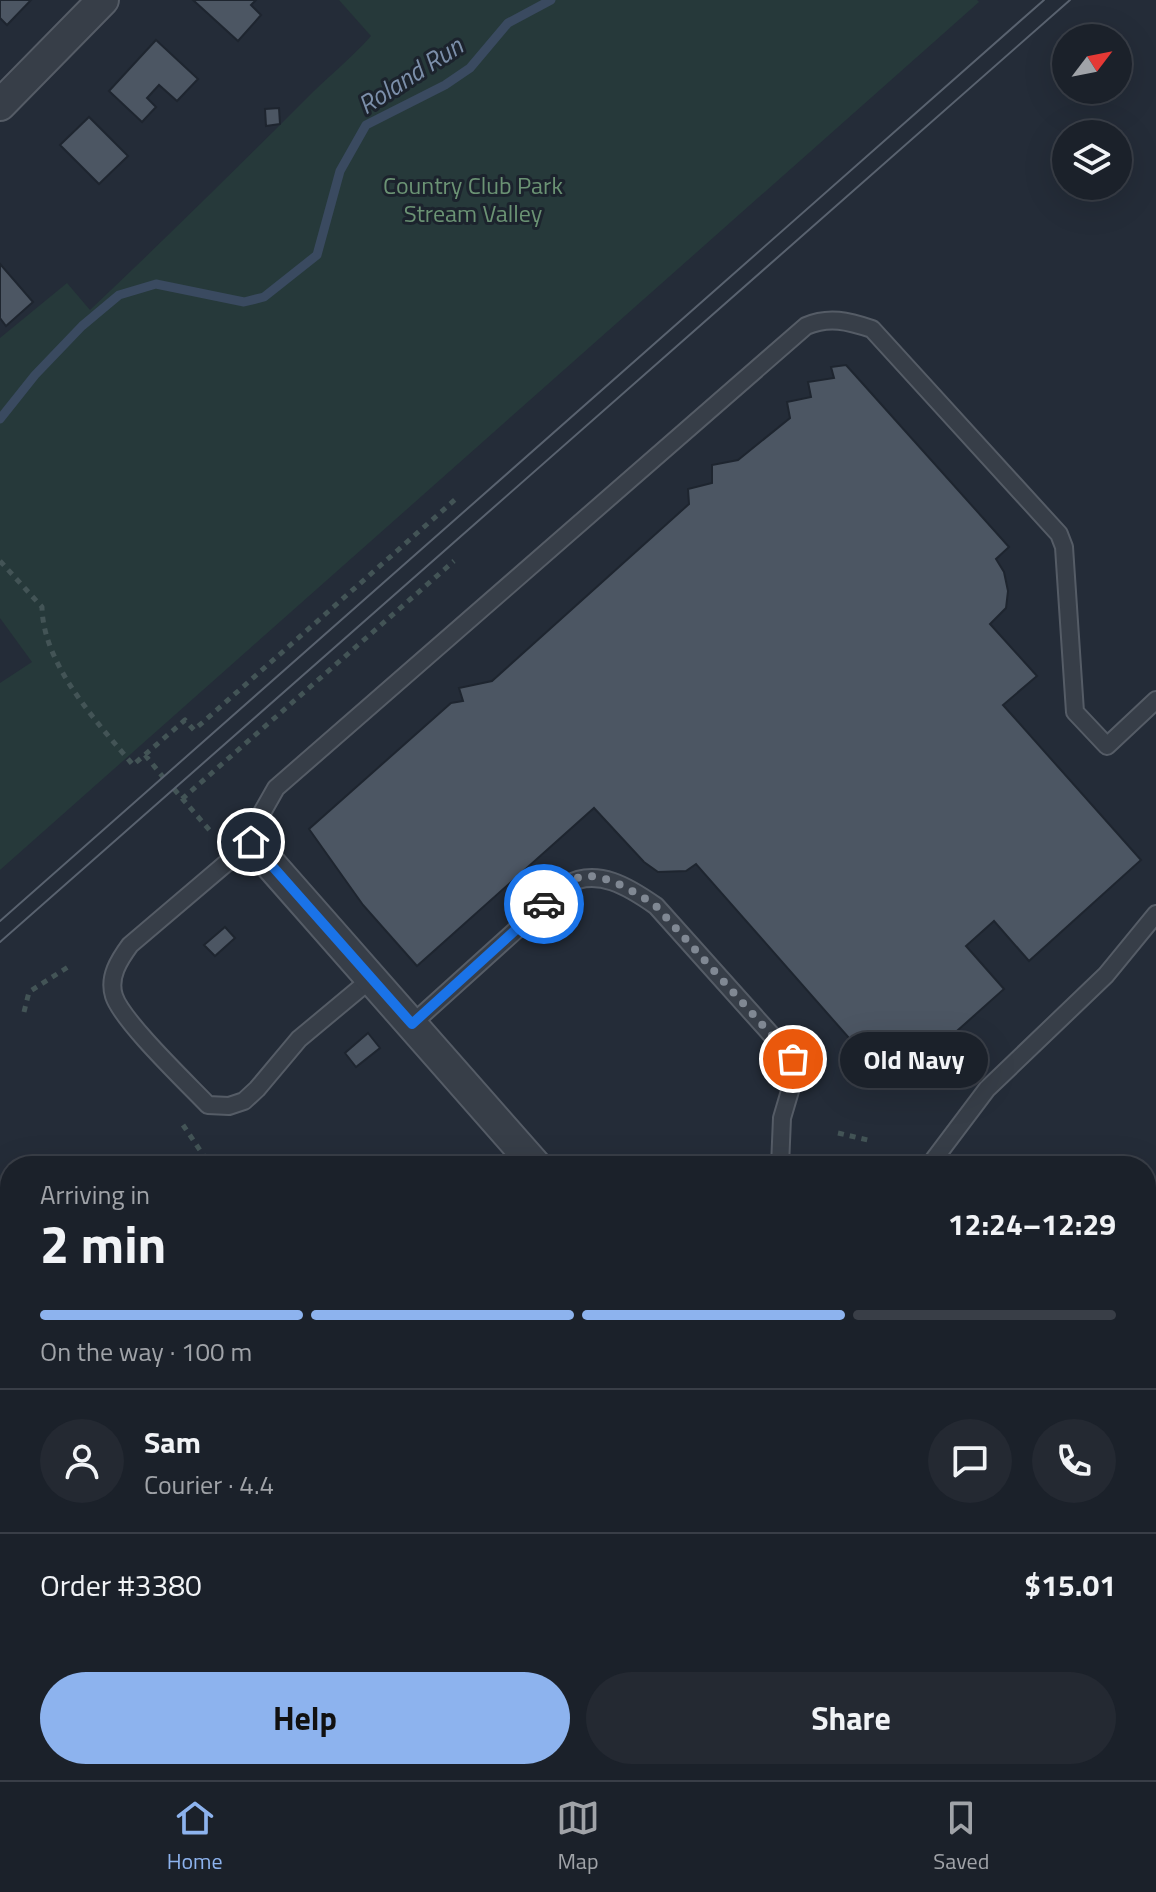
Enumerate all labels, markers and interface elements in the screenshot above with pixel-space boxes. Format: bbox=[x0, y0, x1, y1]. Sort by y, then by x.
north arrow bbox=[1052, 24, 1132, 104]
map controls bbox=[1052, 24, 1132, 200]
water label: Roland Run bbox=[350, 26, 471, 124]
button: layers bbox=[1052, 120, 1132, 200]
park label: Country Club Park Stream Valley bbox=[383, 167, 563, 231]
pin bbox=[217, 808, 285, 876]
icon: home bbox=[229, 820, 273, 864]
courier bbox=[504, 864, 584, 944]
icon: car bbox=[522, 882, 566, 926]
pin bbox=[759, 1025, 827, 1093]
callout: Old Navy bbox=[841, 1031, 989, 1087]
icon: bag bbox=[771, 1037, 815, 1081]
text: Old Navy bbox=[863, 1040, 965, 1079]
text: Arriving in bbox=[40, 1175, 150, 1214]
text: 12:24–12:29 bbox=[948, 1201, 1116, 1247]
text: 2 min bbox=[40, 1204, 166, 1283]
text: On the way · 100 m bbox=[40, 1332, 252, 1371]
button: person bbox=[40, 1419, 124, 1503]
text: Sam bbox=[144, 1419, 201, 1465]
button: chat bbox=[928, 1419, 1012, 1503]
button: phone bbox=[1032, 1419, 1116, 1503]
text: Courier · 4.4 bbox=[144, 1465, 274, 1504]
text: Order #3380 bbox=[40, 1562, 202, 1608]
text: $15.01 bbox=[1024, 1562, 1116, 1608]
button: Help bbox=[40, 1672, 570, 1764]
button: Share bbox=[586, 1672, 1116, 1764]
tab: Home bbox=[167, 1796, 223, 1878]
tab: Map bbox=[556, 1796, 600, 1878]
tab: Saved bbox=[933, 1796, 989, 1878]

